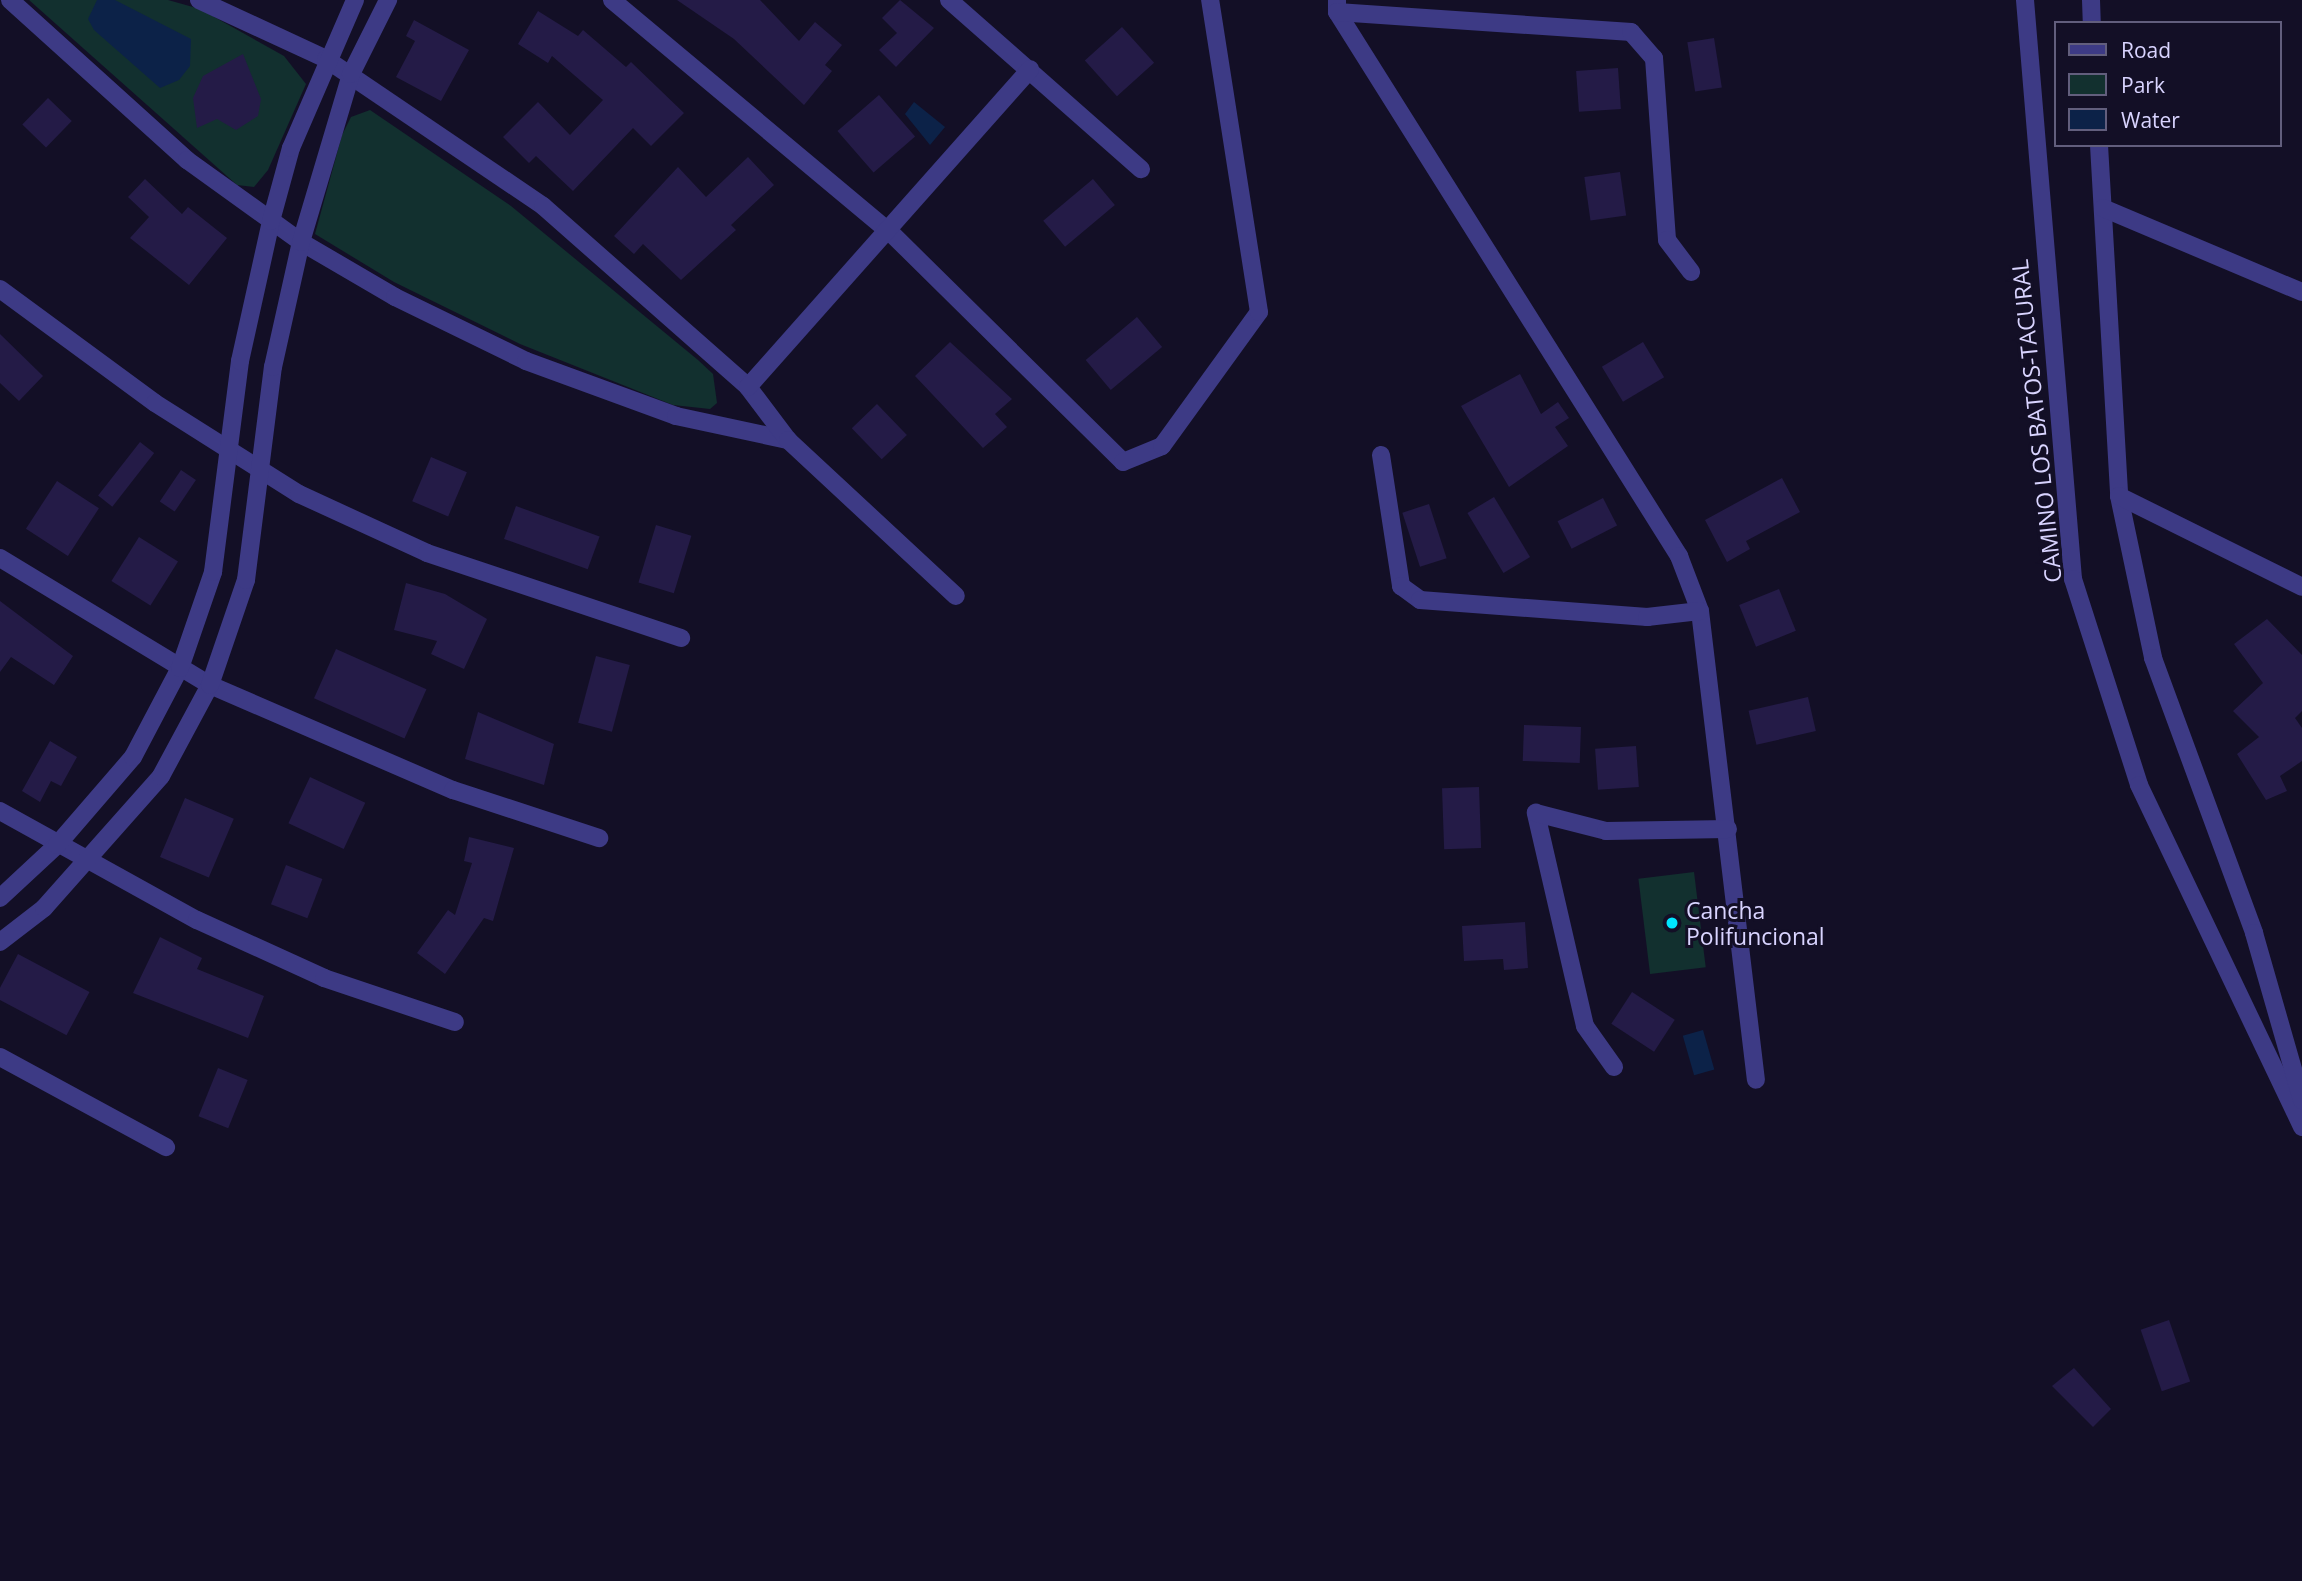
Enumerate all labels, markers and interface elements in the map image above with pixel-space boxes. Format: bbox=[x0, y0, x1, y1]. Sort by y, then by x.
legend bbox=[2054, 21, 2281, 147]
text: Road bbox=[2121, 36, 2171, 64]
text: Park bbox=[2121, 71, 2165, 99]
text: Water bbox=[2121, 106, 2180, 134]
street label: CAMINO LOS BATOS-TACURAL bbox=[2005, 258, 2067, 584]
place label: Cancha Polifuncional bbox=[1686, 896, 1825, 950]
marker: Cancha Polifuncional bbox=[1664, 915, 1680, 931]

